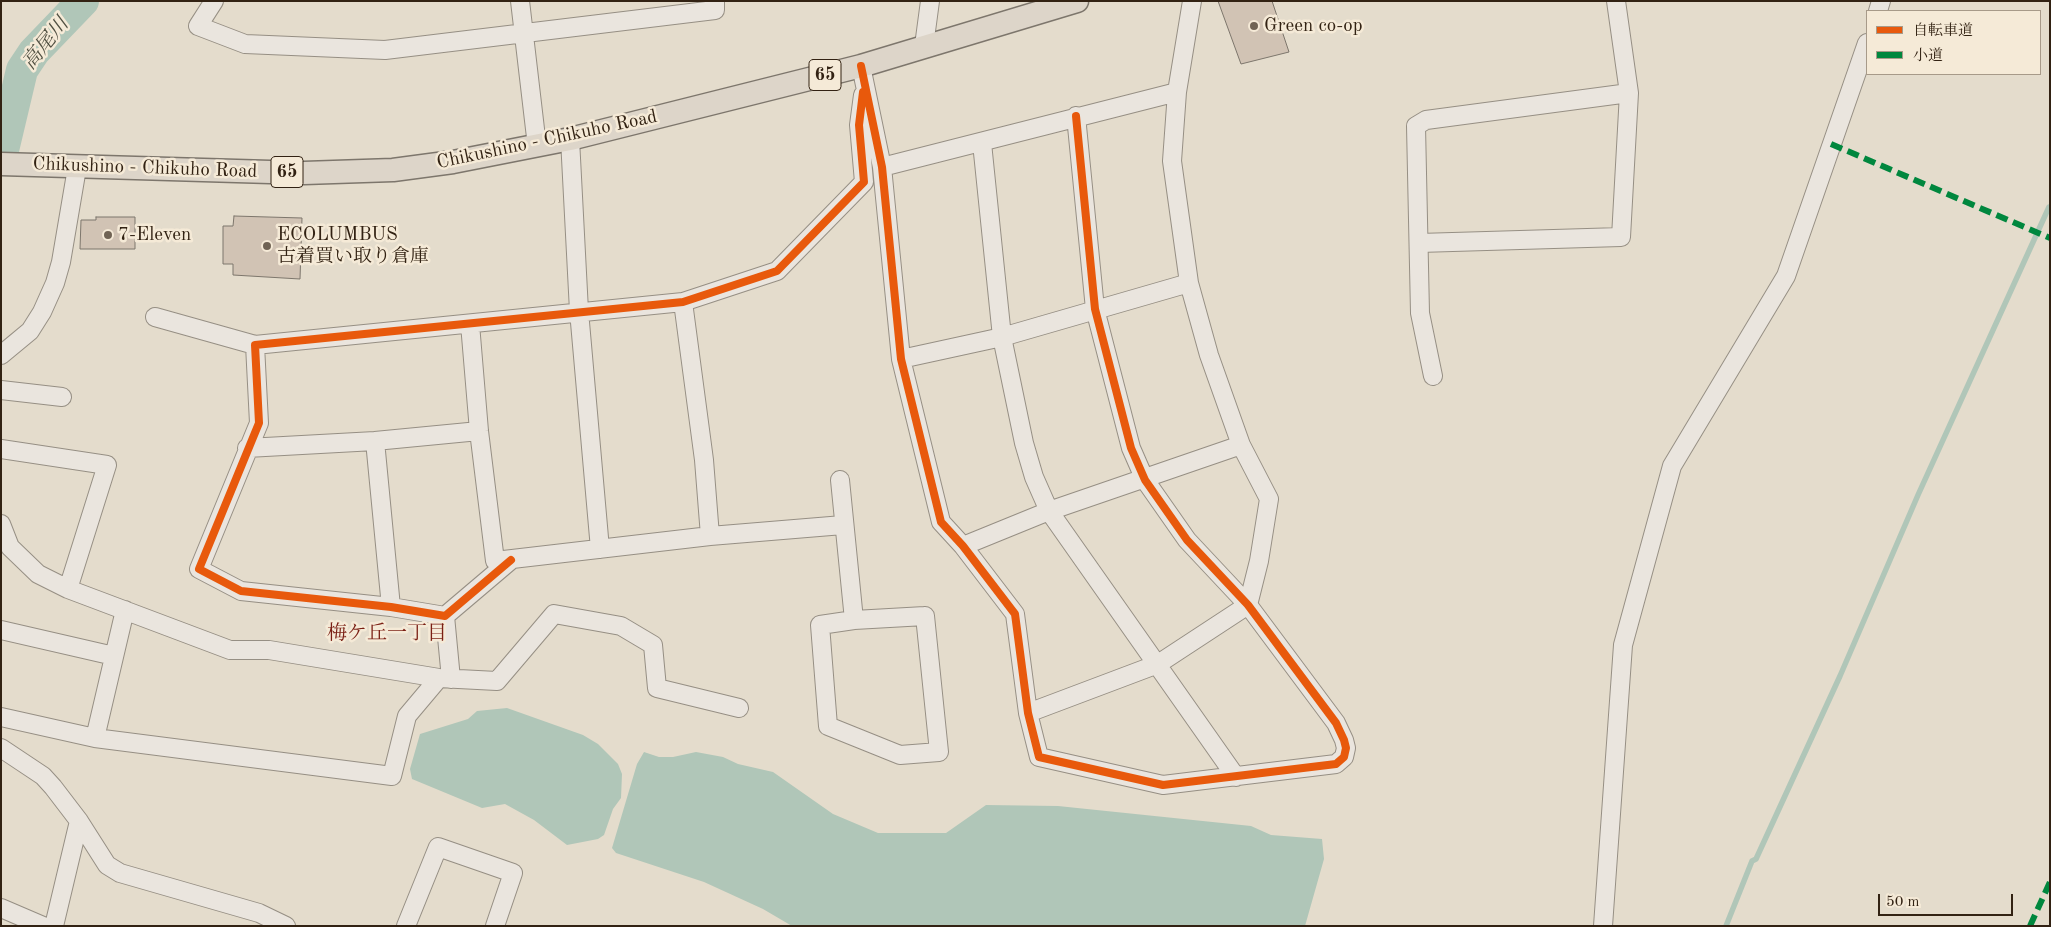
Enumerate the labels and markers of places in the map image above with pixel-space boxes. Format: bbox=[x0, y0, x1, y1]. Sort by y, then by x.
place label: Green co-op bbox=[1264, 15, 1363, 37]
marker: Green co-op bbox=[1248, 20, 1260, 32]
place label: 7-Eleven bbox=[118, 224, 191, 246]
place label: ECOLUMBUS 古着買い取り倉庫 bbox=[277, 224, 429, 268]
marker: 7-Eleven bbox=[102, 229, 114, 241]
marker: ECOLUMBUS 古着買い取り倉庫 bbox=[261, 240, 273, 252]

